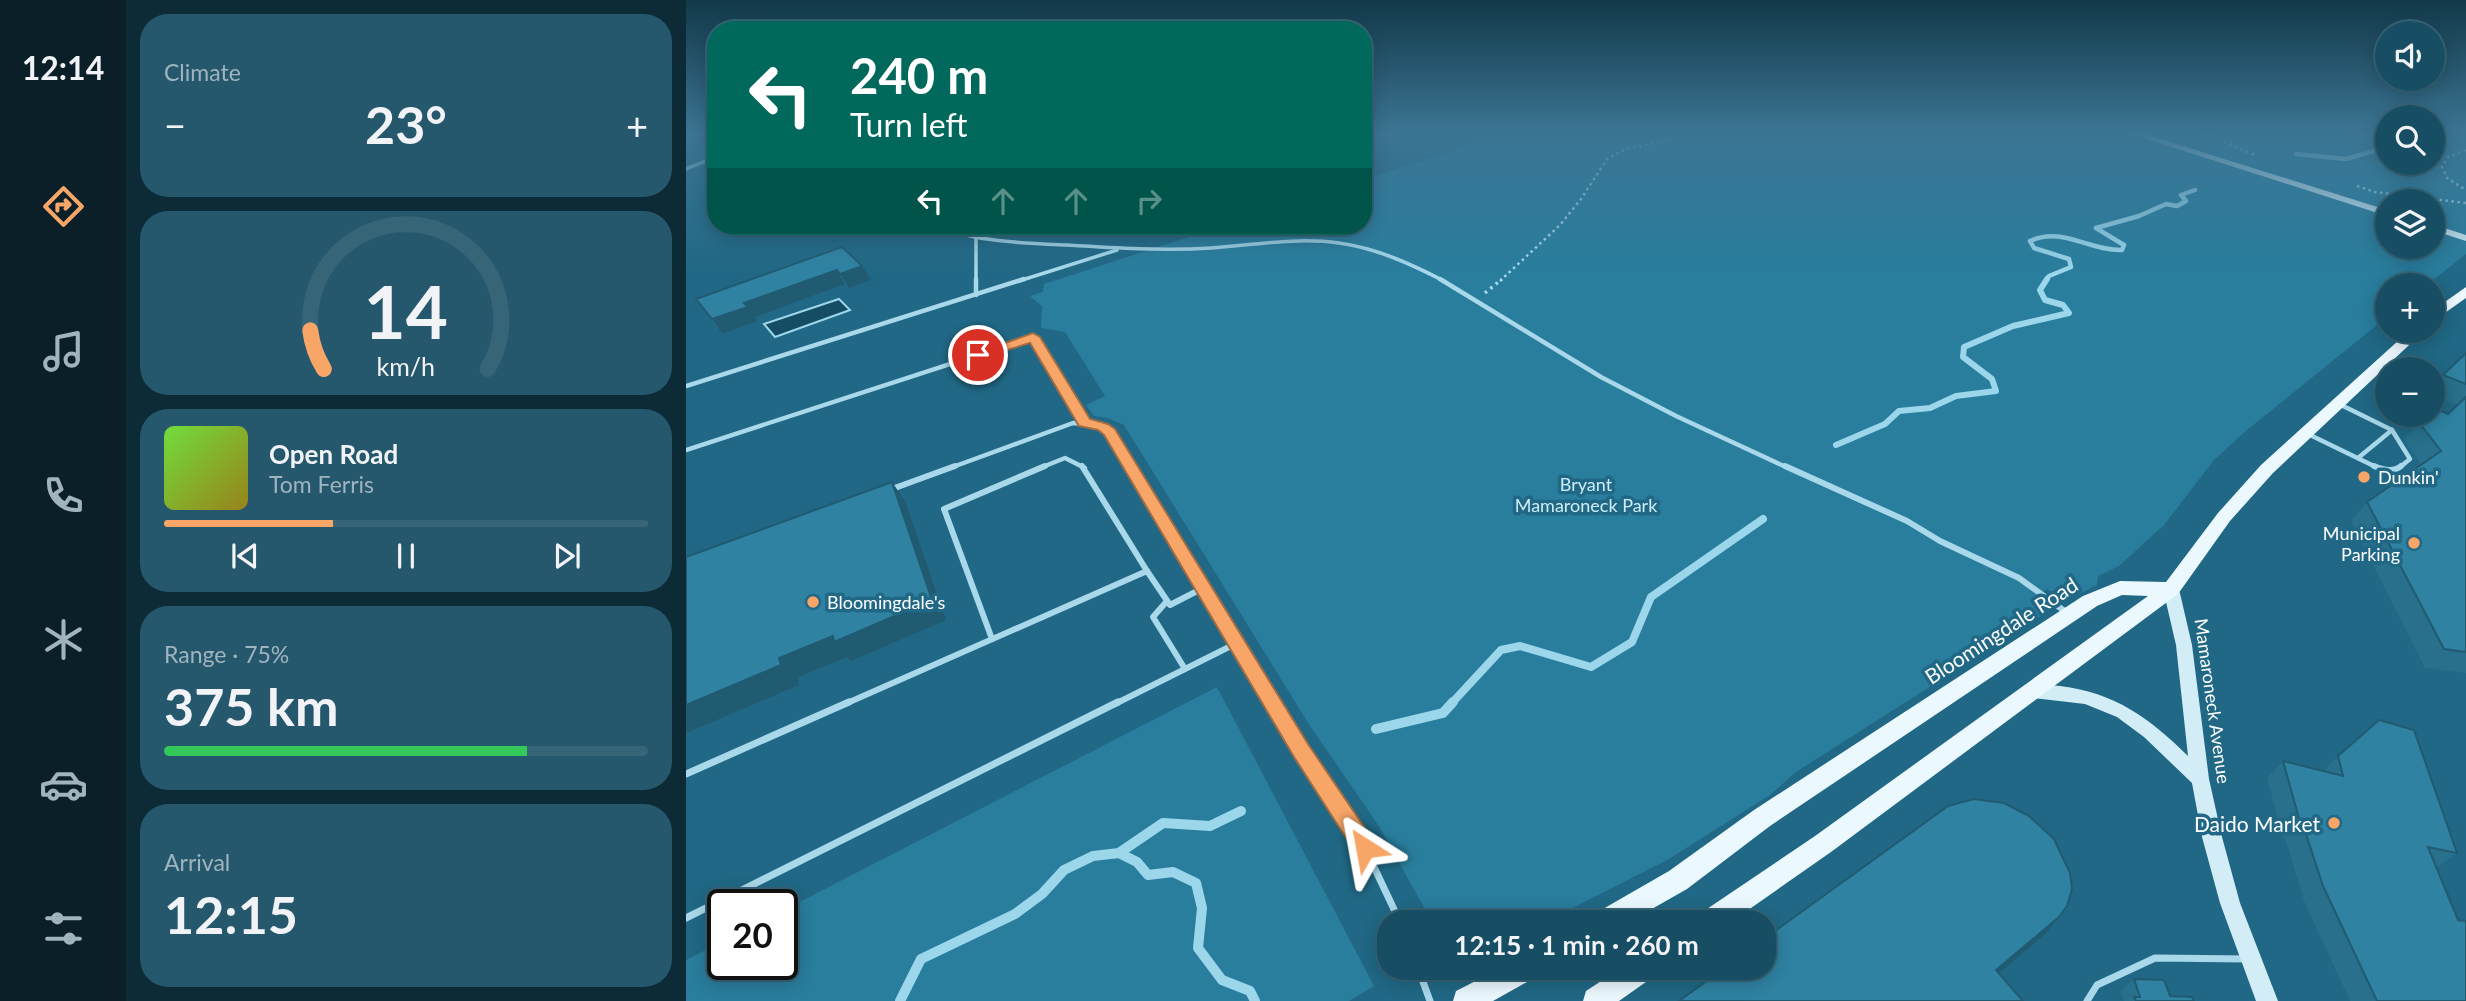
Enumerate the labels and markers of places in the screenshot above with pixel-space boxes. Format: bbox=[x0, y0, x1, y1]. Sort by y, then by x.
pin bbox=[948, 325, 1008, 385]
place label: Dunkin' bbox=[2378, 466, 2439, 488]
marker: Dunkin' bbox=[2356, 469, 2372, 485]
place label: Municipal Parking bbox=[2323, 522, 2400, 565]
marker: Municipal Parking bbox=[2406, 535, 2422, 551]
place label: Bloomingdale's bbox=[827, 591, 946, 613]
marker: Bloomingdale's bbox=[805, 594, 821, 610]
place label: Daido Market bbox=[2194, 811, 2320, 836]
marker: Daido Market bbox=[2326, 815, 2342, 831]

